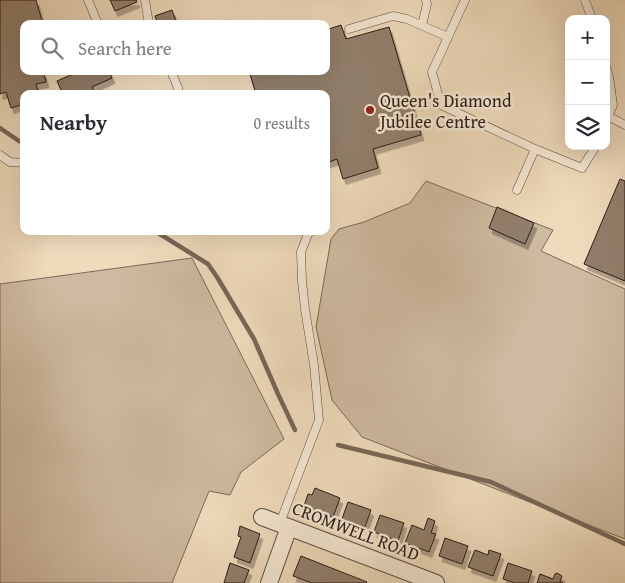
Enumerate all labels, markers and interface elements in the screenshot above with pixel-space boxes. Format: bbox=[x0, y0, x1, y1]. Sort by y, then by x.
map controls bbox=[565, 15, 610, 150]
button: + bbox=[565, 15, 610, 60]
search box bbox=[20, 20, 330, 75]
icon: search bbox=[38, 34, 66, 62]
text: Search here bbox=[78, 34, 172, 62]
button: − bbox=[565, 60, 610, 105]
place label: Queen's Diamond Jubilee Centre bbox=[378, 87, 512, 135]
marker: Queen's Diamond Jubilee Centre bbox=[364, 104, 376, 116]
button: layers bbox=[565, 105, 610, 150]
text: Nearby bbox=[40, 107, 107, 138]
text: 0 results bbox=[253, 111, 310, 135]
street label: CROMWELL ROAD bbox=[288, 494, 424, 568]

